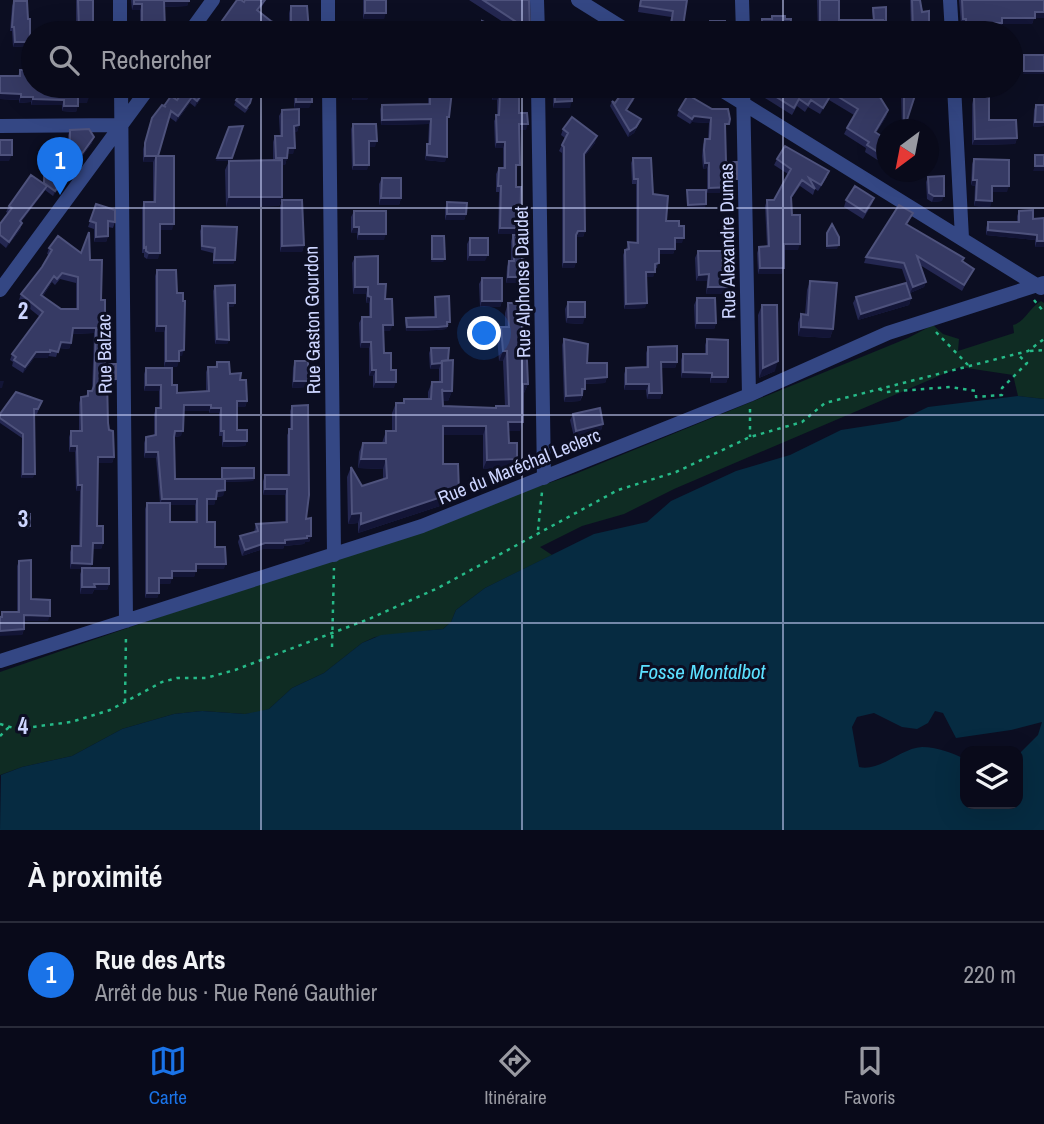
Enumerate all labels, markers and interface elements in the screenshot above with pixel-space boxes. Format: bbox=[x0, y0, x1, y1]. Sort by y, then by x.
search box bbox=[21, 21, 1023, 98]
icon: search bbox=[45, 41, 83, 79]
text: Rechercher bbox=[101, 42, 211, 77]
north arrow bbox=[876, 119, 939, 182]
pin: 1 bbox=[37, 137, 83, 195]
street label: Rue Alexandre Dumas bbox=[713, 163, 741, 319]
street label: Rue Alphonse Daudet bbox=[508, 205, 536, 358]
street label: Rue Gaston Gourdon bbox=[298, 246, 326, 394]
text: 2 bbox=[18, 295, 28, 326]
street label: Rue Balzac bbox=[90, 314, 118, 394]
your location bbox=[467, 316, 501, 350]
street label: Rue du Maréchal Leclerc bbox=[434, 421, 604, 510]
text: 3 bbox=[18, 503, 28, 534]
water label: Fosse Montalbot bbox=[639, 657, 767, 686]
text: 4 bbox=[18, 710, 29, 741]
map controls bbox=[960, 746, 1023, 809]
button: layers bbox=[960, 746, 1023, 809]
text: À proximité bbox=[28, 856, 162, 896]
text: Rue des Arts bbox=[95, 942, 226, 977]
text: 1 bbox=[46, 959, 56, 990]
text: 220 m bbox=[964, 959, 1016, 990]
text: Arrêt de bus · Rue René Gauthier bbox=[95, 977, 377, 1008]
tab: Carte bbox=[149, 1042, 187, 1110]
tab: Itinéraire bbox=[484, 1042, 547, 1110]
tab: Favoris bbox=[844, 1042, 895, 1110]

